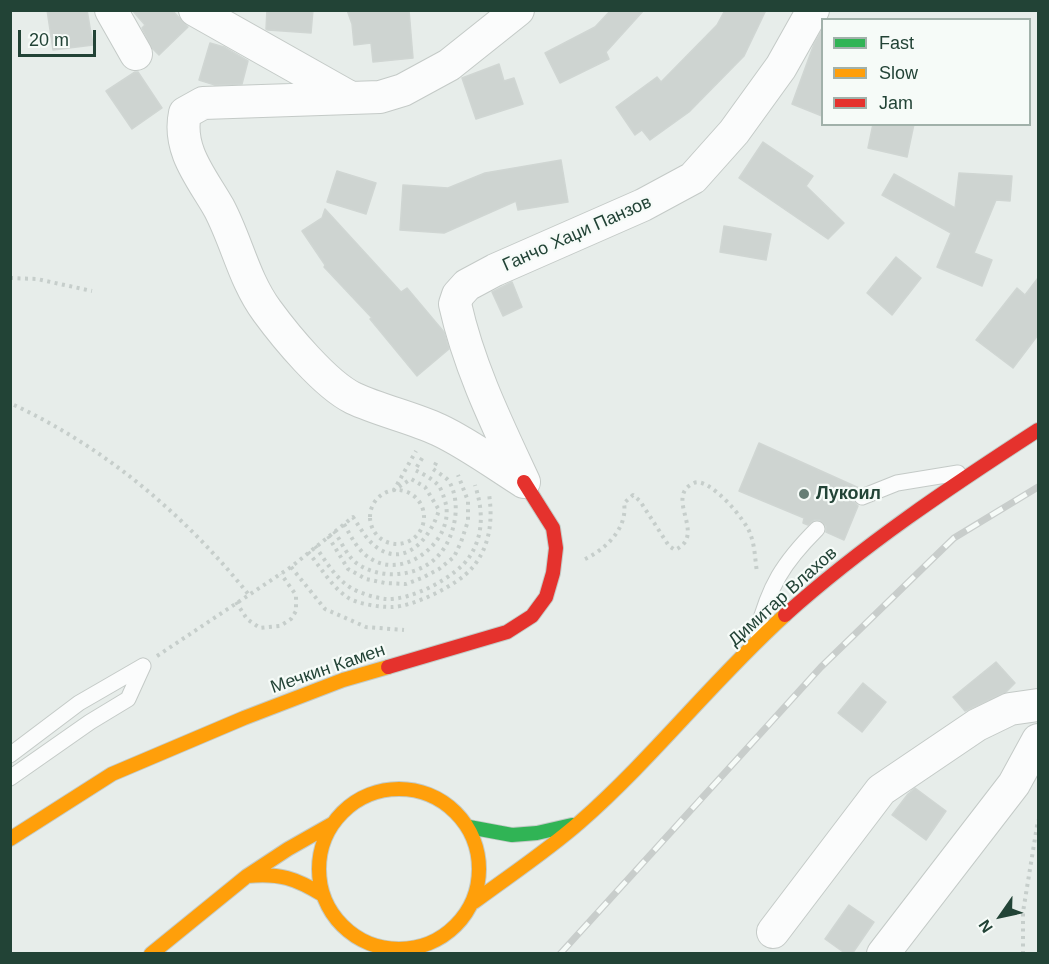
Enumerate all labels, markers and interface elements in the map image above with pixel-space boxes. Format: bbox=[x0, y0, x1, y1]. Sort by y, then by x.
scale bar bbox=[21, 18, 99, 56]
legend bbox=[821, 18, 1031, 126]
text: 20 m bbox=[29, 30, 69, 50]
text: Fast bbox=[879, 33, 914, 53]
text: Slow bbox=[879, 63, 918, 83]
text: Jam bbox=[879, 93, 913, 113]
street label: Ганчо Хаџи Панзов bbox=[499, 191, 655, 277]
place label: Лукоил bbox=[816, 483, 881, 505]
marker: Лукоил bbox=[797, 487, 811, 501]
street label: Димитар Влахов bbox=[724, 543, 842, 651]
street label: Мечкин Камен bbox=[268, 639, 388, 699]
north arrow bbox=[971, 886, 1031, 946]
text: N bbox=[975, 917, 996, 936]

